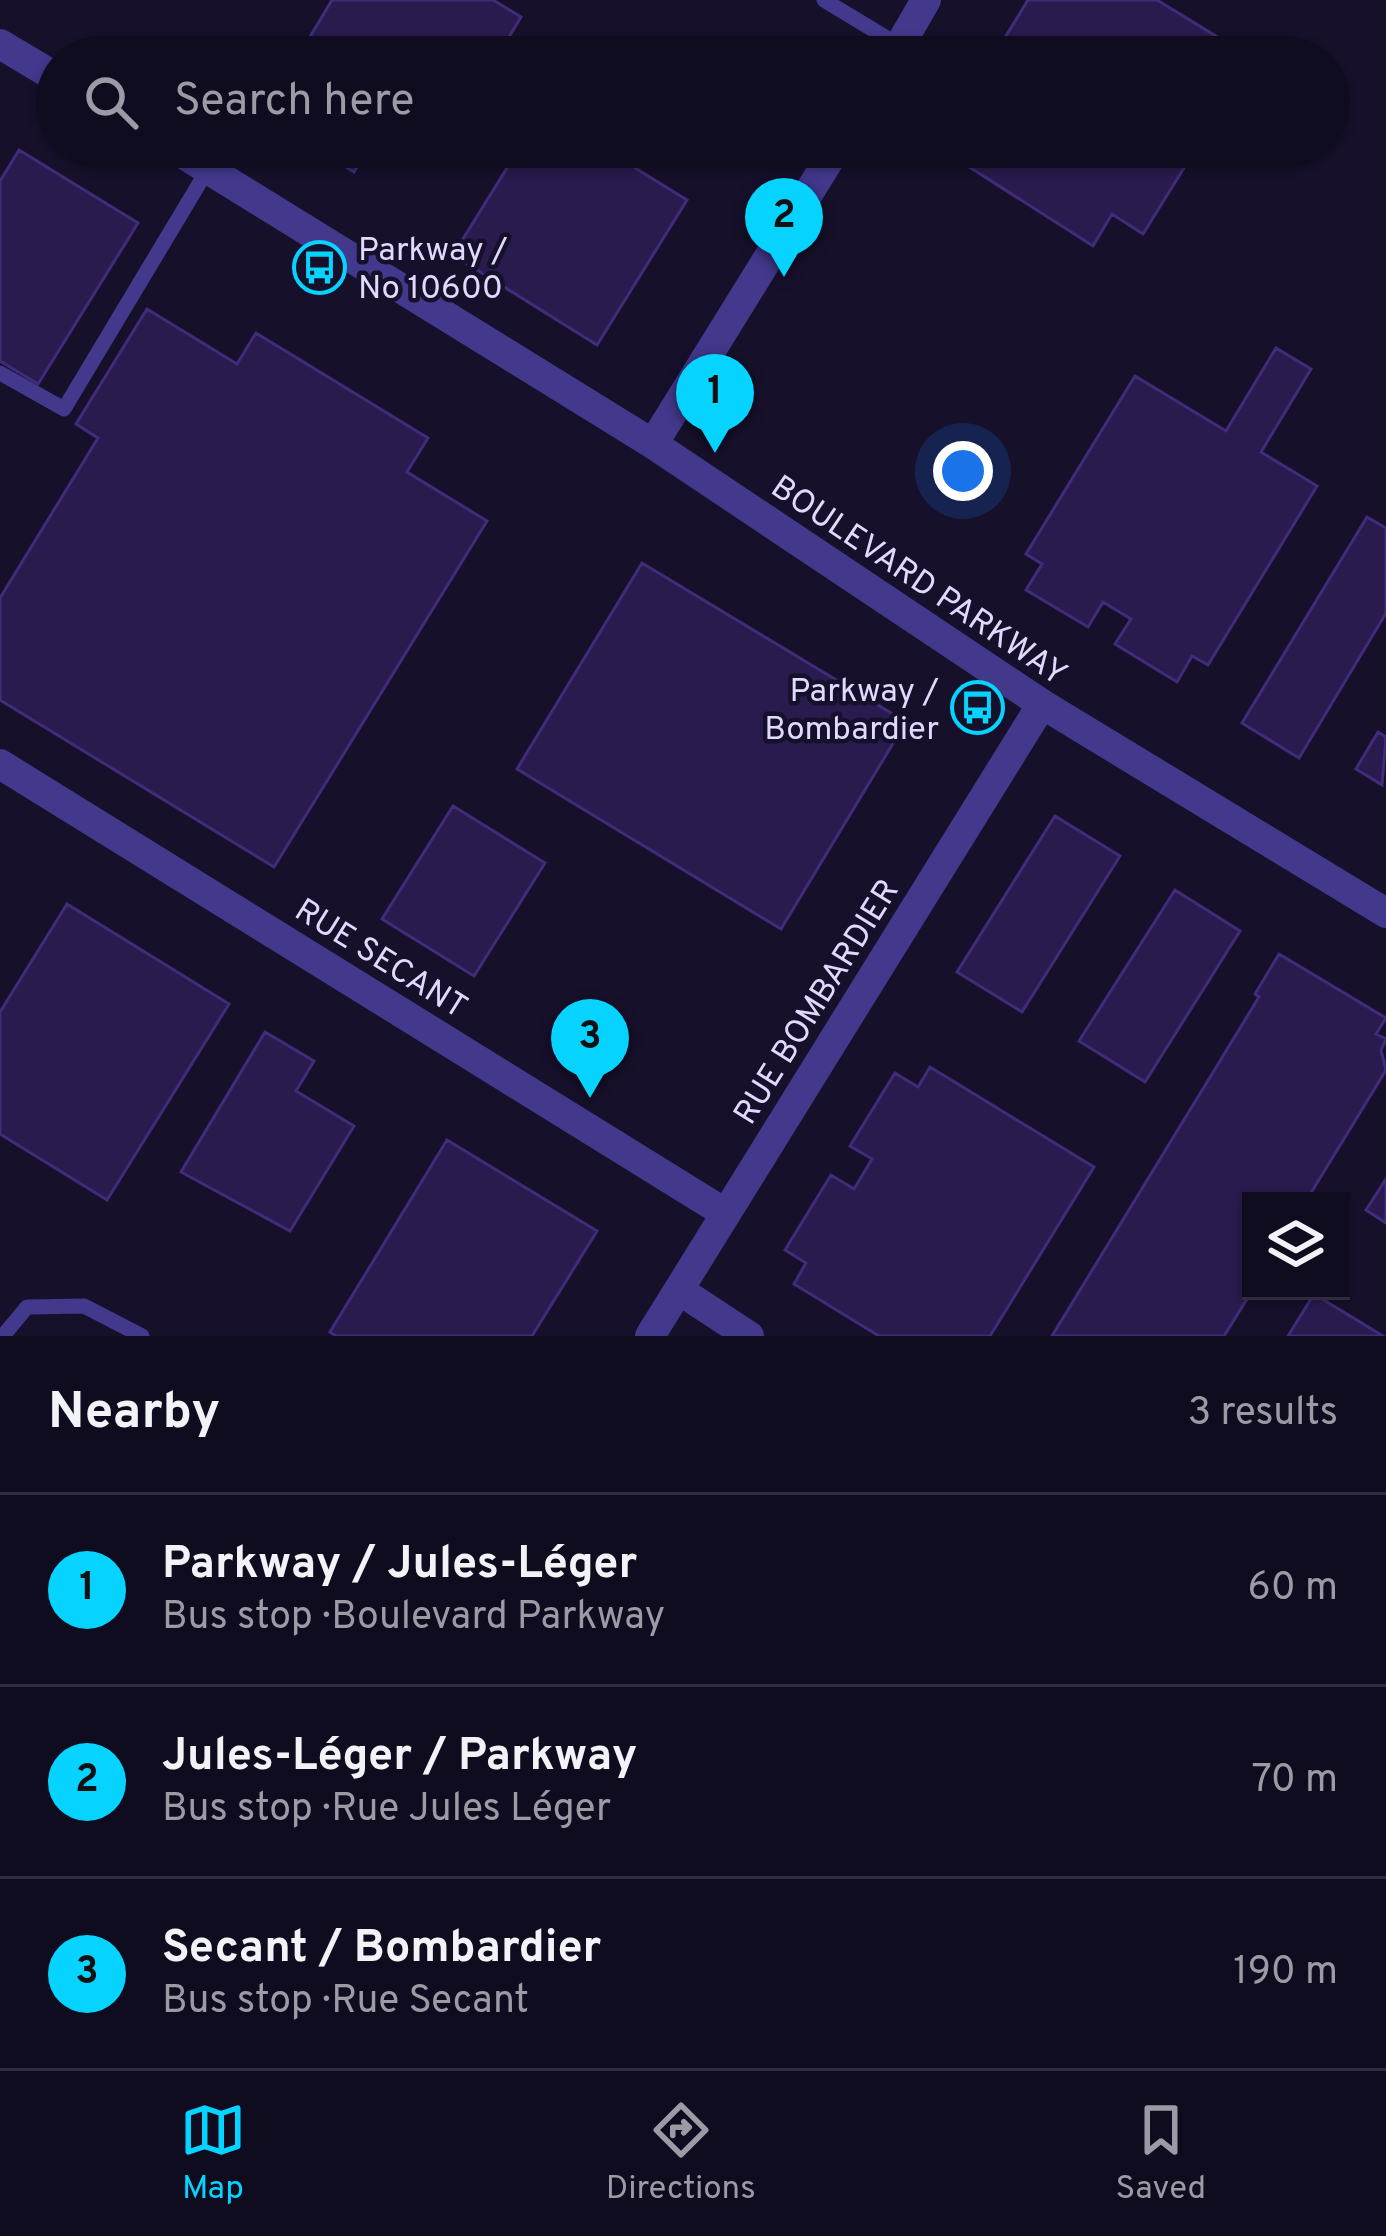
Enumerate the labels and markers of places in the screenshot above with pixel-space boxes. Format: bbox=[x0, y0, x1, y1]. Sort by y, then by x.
pin: 2 bbox=[745, 178, 823, 277]
place label: Parkway / No 10600 bbox=[358, 231, 508, 311]
bus stop icon: Parkway / No 10600 bbox=[291, 239, 347, 295]
pin: 1 bbox=[676, 354, 754, 453]
place label: Parkway / Bombardier bbox=[764, 672, 939, 752]
bus stop icon: Parkway / Bombardier bbox=[950, 680, 1006, 736]
pin: 3 bbox=[551, 999, 629, 1098]

